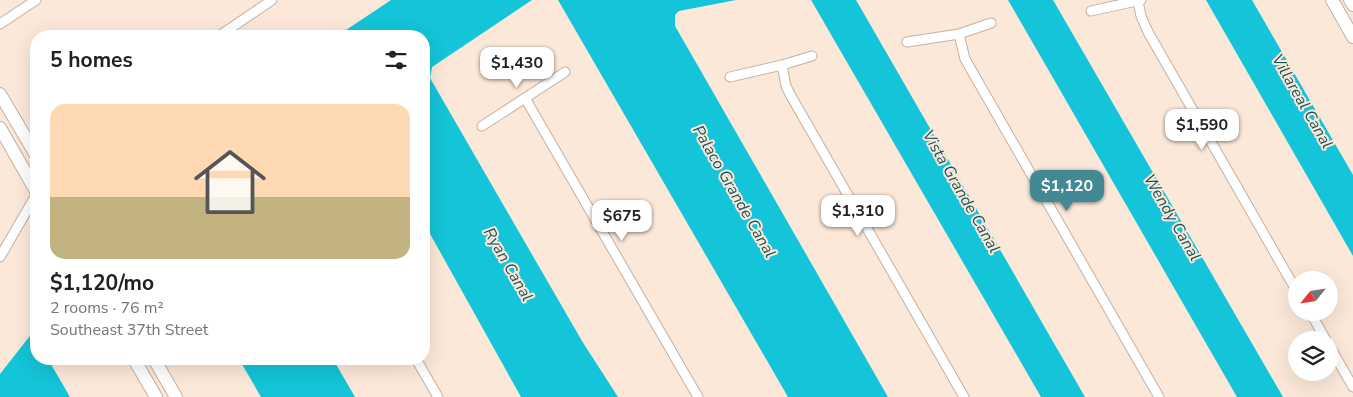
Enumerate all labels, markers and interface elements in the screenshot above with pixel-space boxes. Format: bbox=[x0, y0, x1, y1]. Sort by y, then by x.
text: 5 homes bbox=[50, 46, 133, 74]
icon: filters bbox=[382, 46, 410, 74]
pin: $1,430 bbox=[476, 46, 558, 89]
water label: Villareal Canal bbox=[1266, 50, 1338, 153]
text: $1,430 bbox=[491, 52, 543, 74]
pin: $1,590 bbox=[1161, 108, 1243, 151]
text: $1,590 bbox=[1176, 114, 1228, 136]
water label: Palaco Grande Canal bbox=[687, 121, 781, 262]
water label: Vista Grande Canal bbox=[917, 126, 1005, 257]
icon: home bbox=[185, 137, 275, 227]
pin: $1,120 bbox=[1026, 170, 1108, 212]
water label: Wendy Canal bbox=[1138, 170, 1206, 265]
text: $1,120 bbox=[1041, 175, 1093, 197]
pin: $1,310 bbox=[817, 194, 899, 237]
pin: $675 bbox=[592, 200, 652, 242]
text: $1,310 bbox=[832, 200, 884, 222]
text: $675 bbox=[603, 205, 641, 227]
water label: Ryan Canal bbox=[478, 224, 538, 306]
text: $1,120/mo bbox=[50, 269, 154, 297]
north arrow bbox=[1288, 271, 1338, 321]
map controls bbox=[1288, 271, 1338, 381]
text: 2 rooms · 76 m² bbox=[50, 297, 163, 319]
text: Southeast 37th Street bbox=[50, 319, 208, 341]
button: layers bbox=[1288, 331, 1338, 381]

